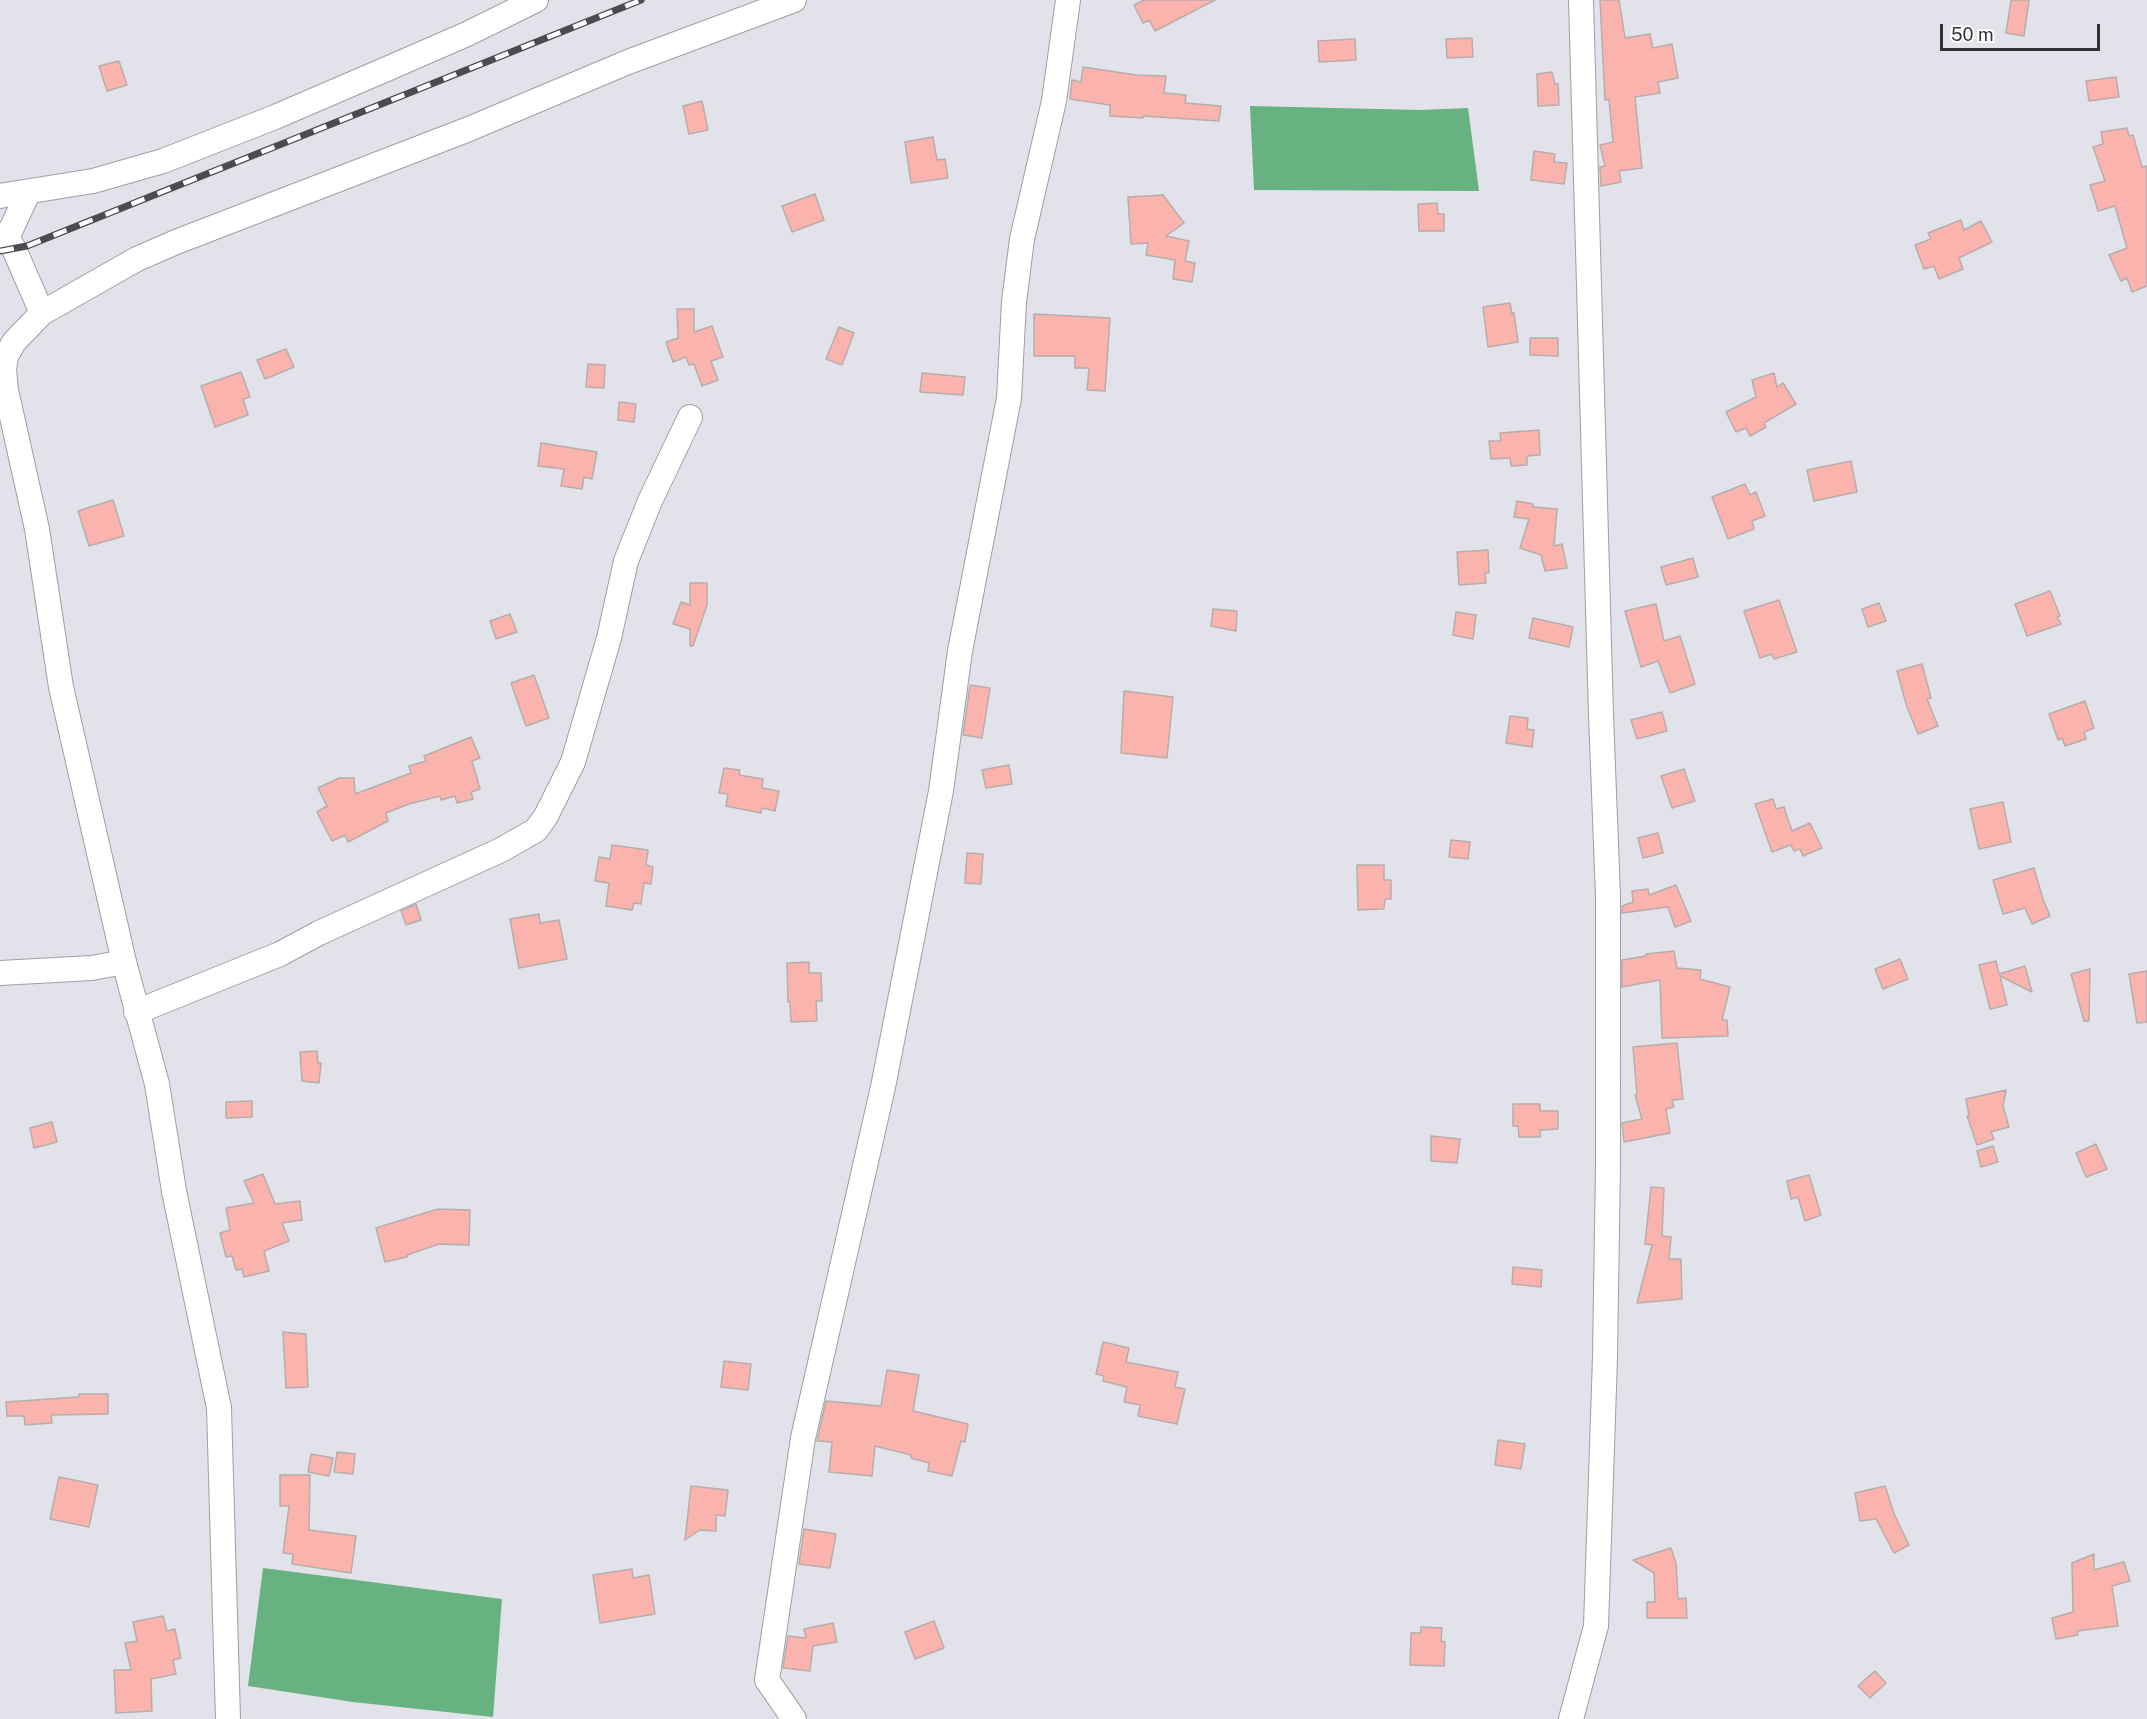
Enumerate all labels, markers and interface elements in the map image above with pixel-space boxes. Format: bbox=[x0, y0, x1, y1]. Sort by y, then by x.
scale bar bbox=[1943, 12, 2104, 50]
text: 50 m bbox=[1951, 24, 1994, 45]

